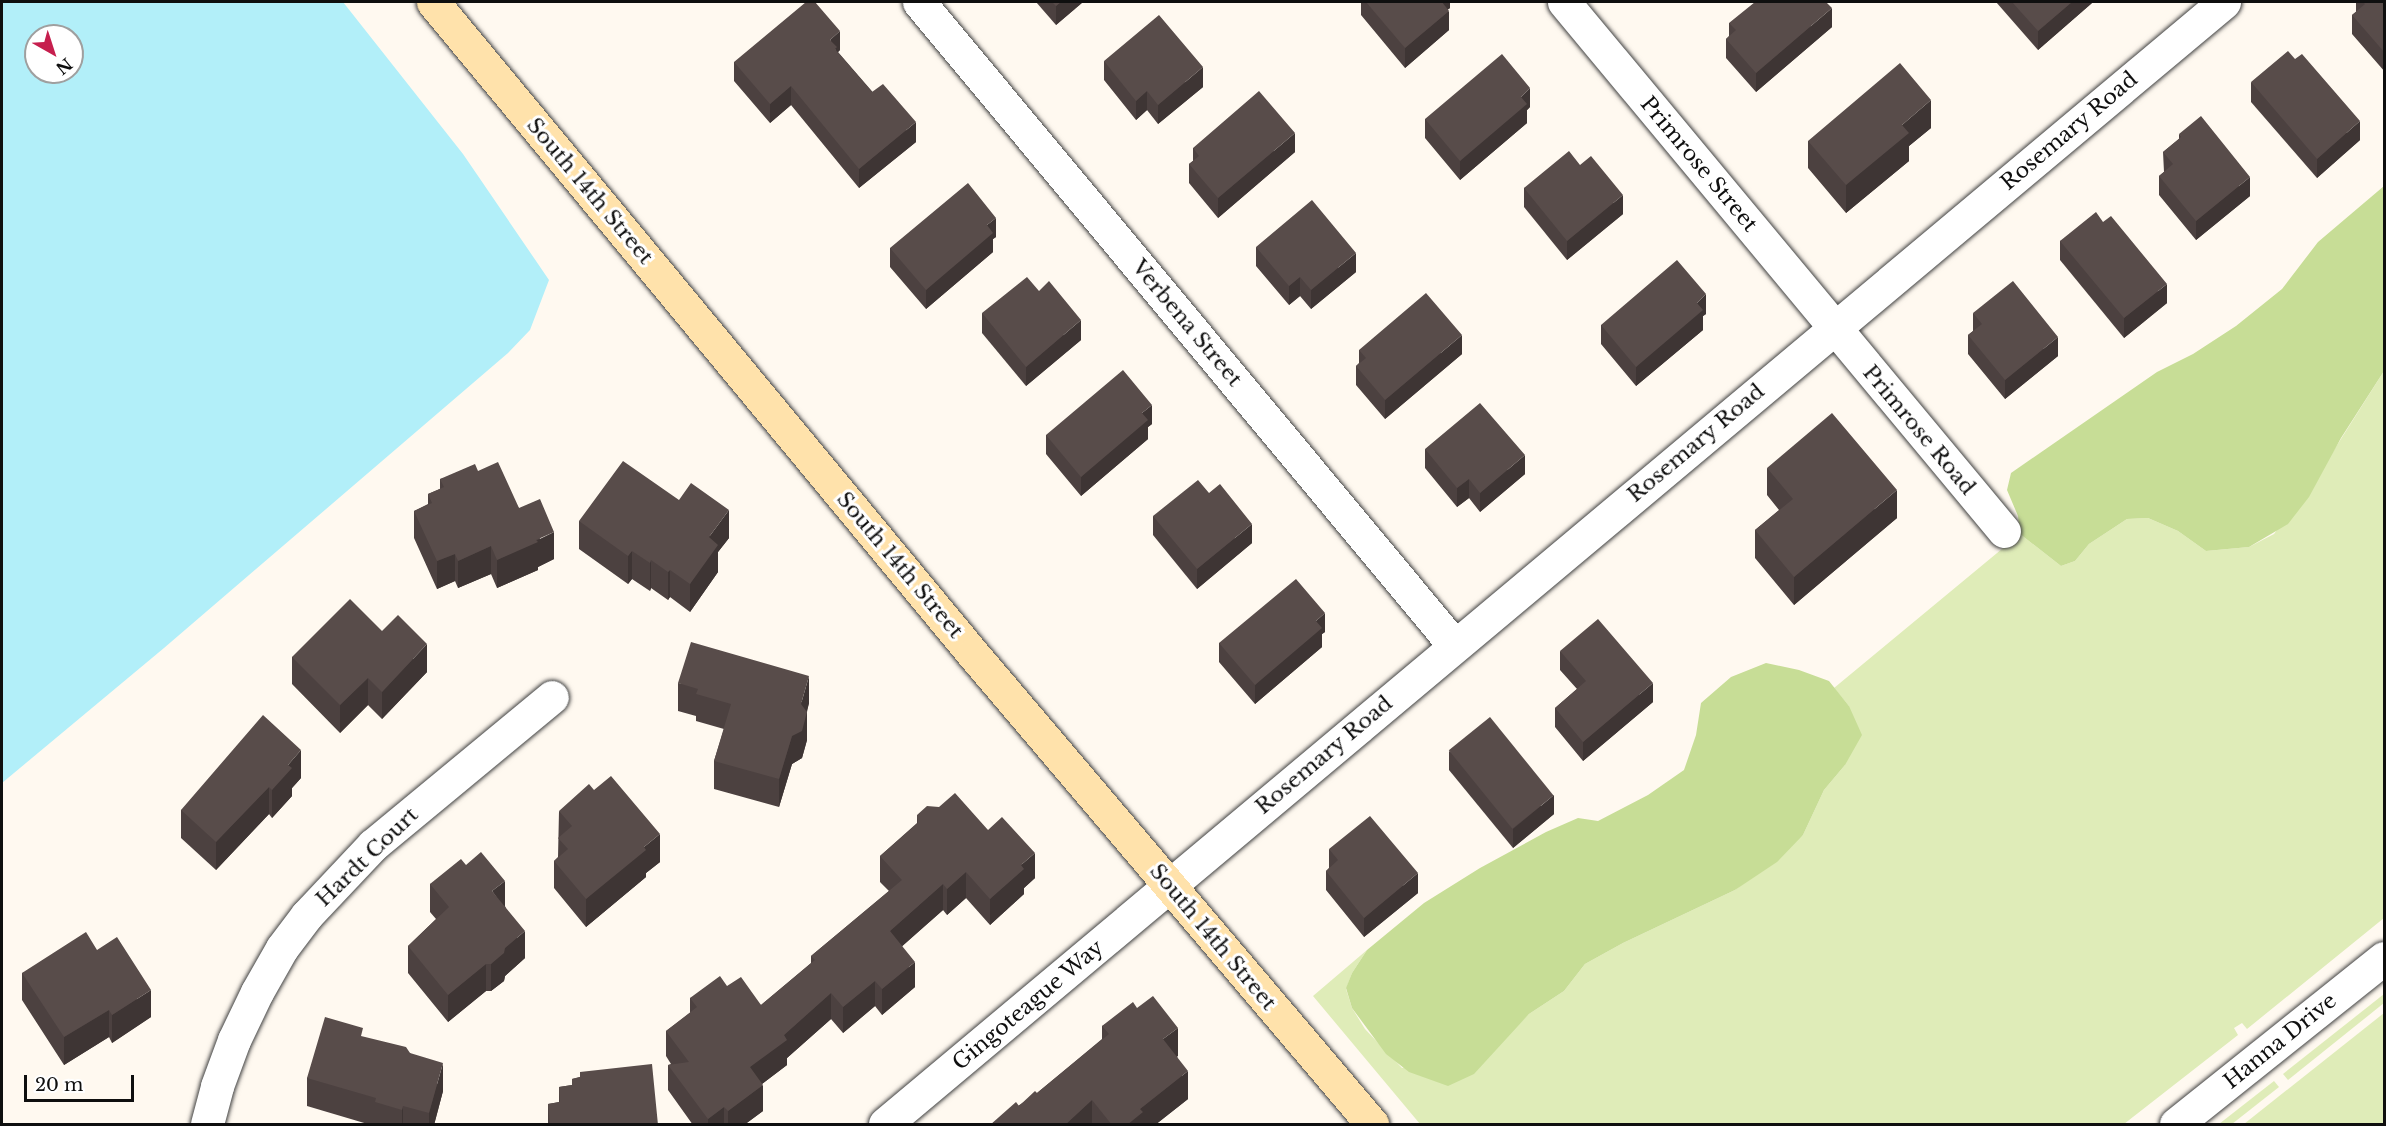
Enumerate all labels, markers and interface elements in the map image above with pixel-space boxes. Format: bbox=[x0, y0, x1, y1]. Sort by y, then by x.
north arrow bbox=[24, 24, 84, 84]
text: N bbox=[52, 54, 76, 79]
street label: Rosemary Road bbox=[1995, 66, 2143, 196]
street label: Primrose Street bbox=[1635, 91, 1763, 237]
street label: South 14th Street bbox=[522, 113, 658, 269]
street label: Verbena Street bbox=[1127, 254, 1247, 392]
street label: Primrose Road bbox=[1858, 360, 1980, 500]
street label: Rosemary Road bbox=[1622, 378, 1770, 508]
street label: South 14th Street bbox=[832, 487, 968, 643]
street label: Rosemary Road bbox=[1250, 690, 1398, 820]
street label: Hardt Court bbox=[311, 802, 423, 912]
street label: South 14th Street bbox=[1145, 859, 1281, 1015]
street label: Gingoteague Way bbox=[947, 934, 1109, 1076]
street label: Hanna Drive bbox=[2219, 988, 2341, 1094]
scale bar bbox=[27, 1063, 136, 1101]
text: 20 m bbox=[35, 1074, 83, 1096]

